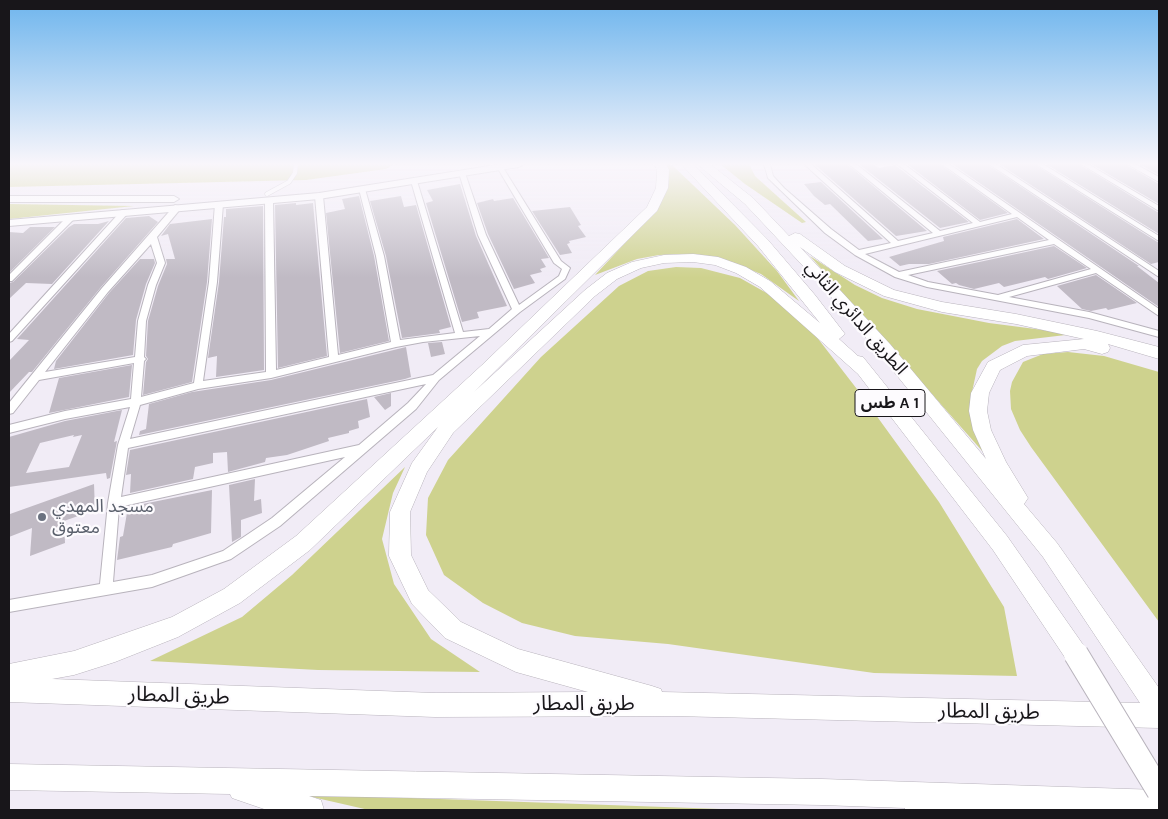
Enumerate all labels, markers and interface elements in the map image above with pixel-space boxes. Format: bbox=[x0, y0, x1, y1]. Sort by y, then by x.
street label: الطريق الدائري الثاني bbox=[801, 256, 911, 380]
road number: طس A 1 bbox=[855, 389, 925, 416]
place label: مسجد المهدي معتوق bbox=[52, 496, 154, 538]
marker: مسجد المهدي معتوق bbox=[36, 511, 48, 523]
street label: طريق المطار bbox=[128, 682, 230, 710]
street label: طريق المطار bbox=[533, 691, 635, 717]
street label: طريق المطار bbox=[938, 699, 1040, 725]

